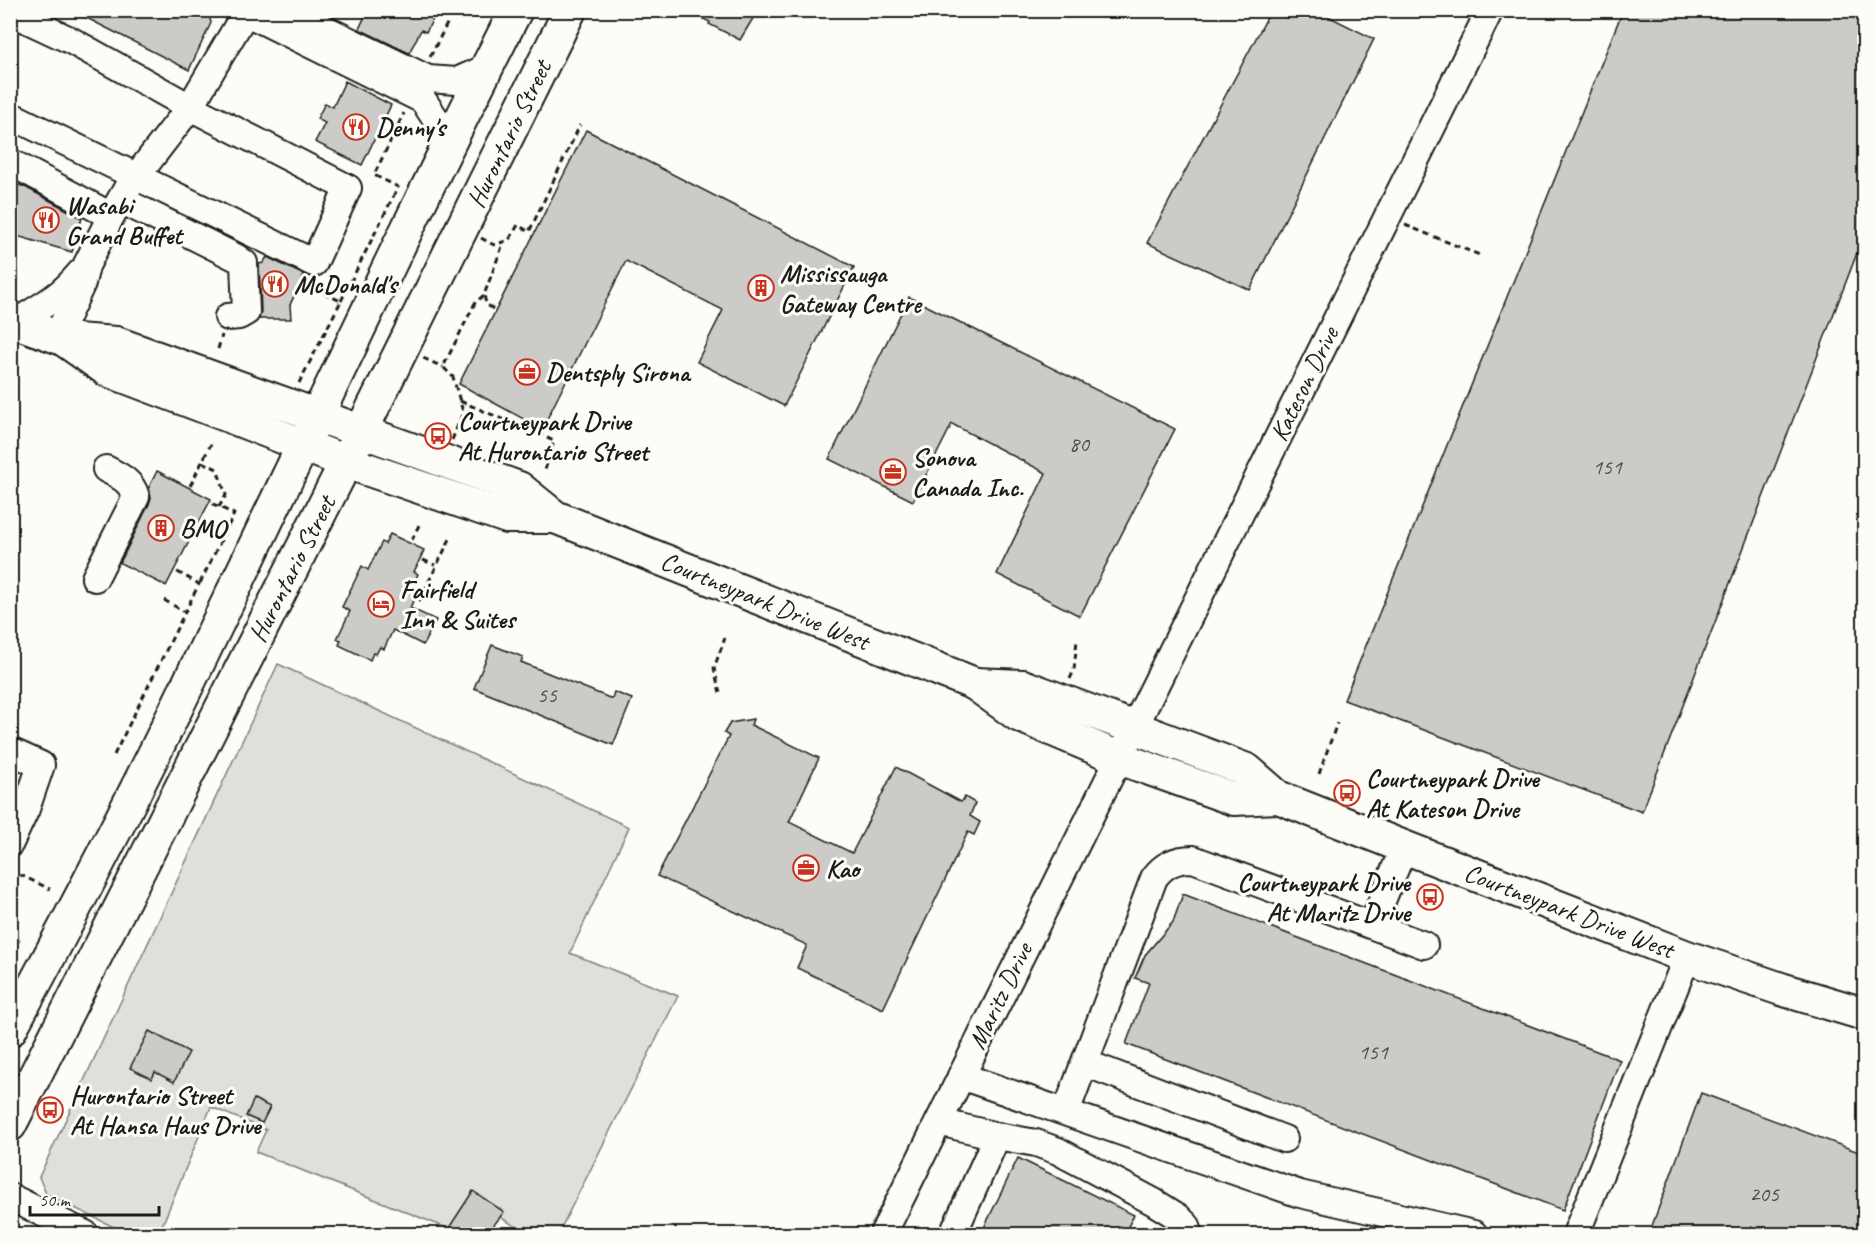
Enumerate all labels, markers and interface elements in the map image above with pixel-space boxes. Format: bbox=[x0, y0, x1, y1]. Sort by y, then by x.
street label: Hurontario Street bbox=[459, 53, 560, 213]
place label: Denny's bbox=[376, 111, 448, 144]
restaurant icon: Denny's bbox=[341, 112, 371, 142]
place label: Wasabi Grand Buffet bbox=[66, 189, 184, 252]
restaurant icon: Wasabi Grand Buffet bbox=[31, 205, 61, 235]
place label: Mississauga Gateway Centre bbox=[780, 257, 923, 320]
place label: McDonald's bbox=[294, 268, 400, 301]
restaurant icon: McDonald's bbox=[260, 269, 290, 299]
building icon: Mississauga Gateway Centre bbox=[746, 273, 776, 303]
street label: Kateson Drive bbox=[1262, 320, 1346, 447]
place label: Dentsply Sirona bbox=[546, 356, 692, 389]
office icon: Dentsply Sirona bbox=[512, 357, 542, 387]
place label: Courtneypark Drive At Hurontario Street bbox=[458, 405, 651, 468]
bus stop icon: Courtneypark Drive At Hurontario Street bbox=[423, 421, 453, 451]
house number: 80 bbox=[1069, 430, 1091, 458]
place label: Sonova Canada Inc. bbox=[912, 441, 1024, 504]
house number: 151 bbox=[1592, 453, 1623, 481]
office icon: Sonova Canada Inc. bbox=[878, 457, 908, 487]
street label: Hurontario Street bbox=[241, 488, 344, 648]
place label: BMO bbox=[180, 512, 230, 545]
building icon: BMO bbox=[146, 513, 176, 543]
street label: Courtneypark Drive West bbox=[656, 544, 876, 659]
place label: Fairfield Inn & Suites bbox=[400, 573, 518, 636]
hotel icon: Fairfield Inn & Suites bbox=[366, 589, 396, 619]
house number: 55 bbox=[537, 681, 558, 709]
place label: Courtneypark Drive At Kateson Drive bbox=[1366, 762, 1541, 825]
bus stop icon: Courtneypark Drive At Kateson Drive bbox=[1332, 778, 1362, 808]
place label: Kao bbox=[826, 852, 862, 885]
office icon: Kao bbox=[791, 853, 821, 883]
street label: Courtneypark Drive West bbox=[1460, 856, 1681, 967]
place label: Courtneypark Drive At Maritz Drive bbox=[1237, 866, 1412, 929]
bus stop icon: Courtneypark Drive At Maritz Drive bbox=[1415, 882, 1445, 912]
street label: Maritz Drive bbox=[960, 935, 1041, 1054]
house number: 151 bbox=[1358, 1038, 1389, 1066]
place label: Hurontario Street At Hansa Haus Drive bbox=[70, 1079, 263, 1142]
bus stop icon: Hurontario Street At Hansa Haus Drive bbox=[35, 1095, 65, 1125]
scale bar bbox=[30, 1179, 159, 1217]
house number: 205 bbox=[1749, 1180, 1780, 1208]
text: 50 m bbox=[39, 1189, 72, 1211]

